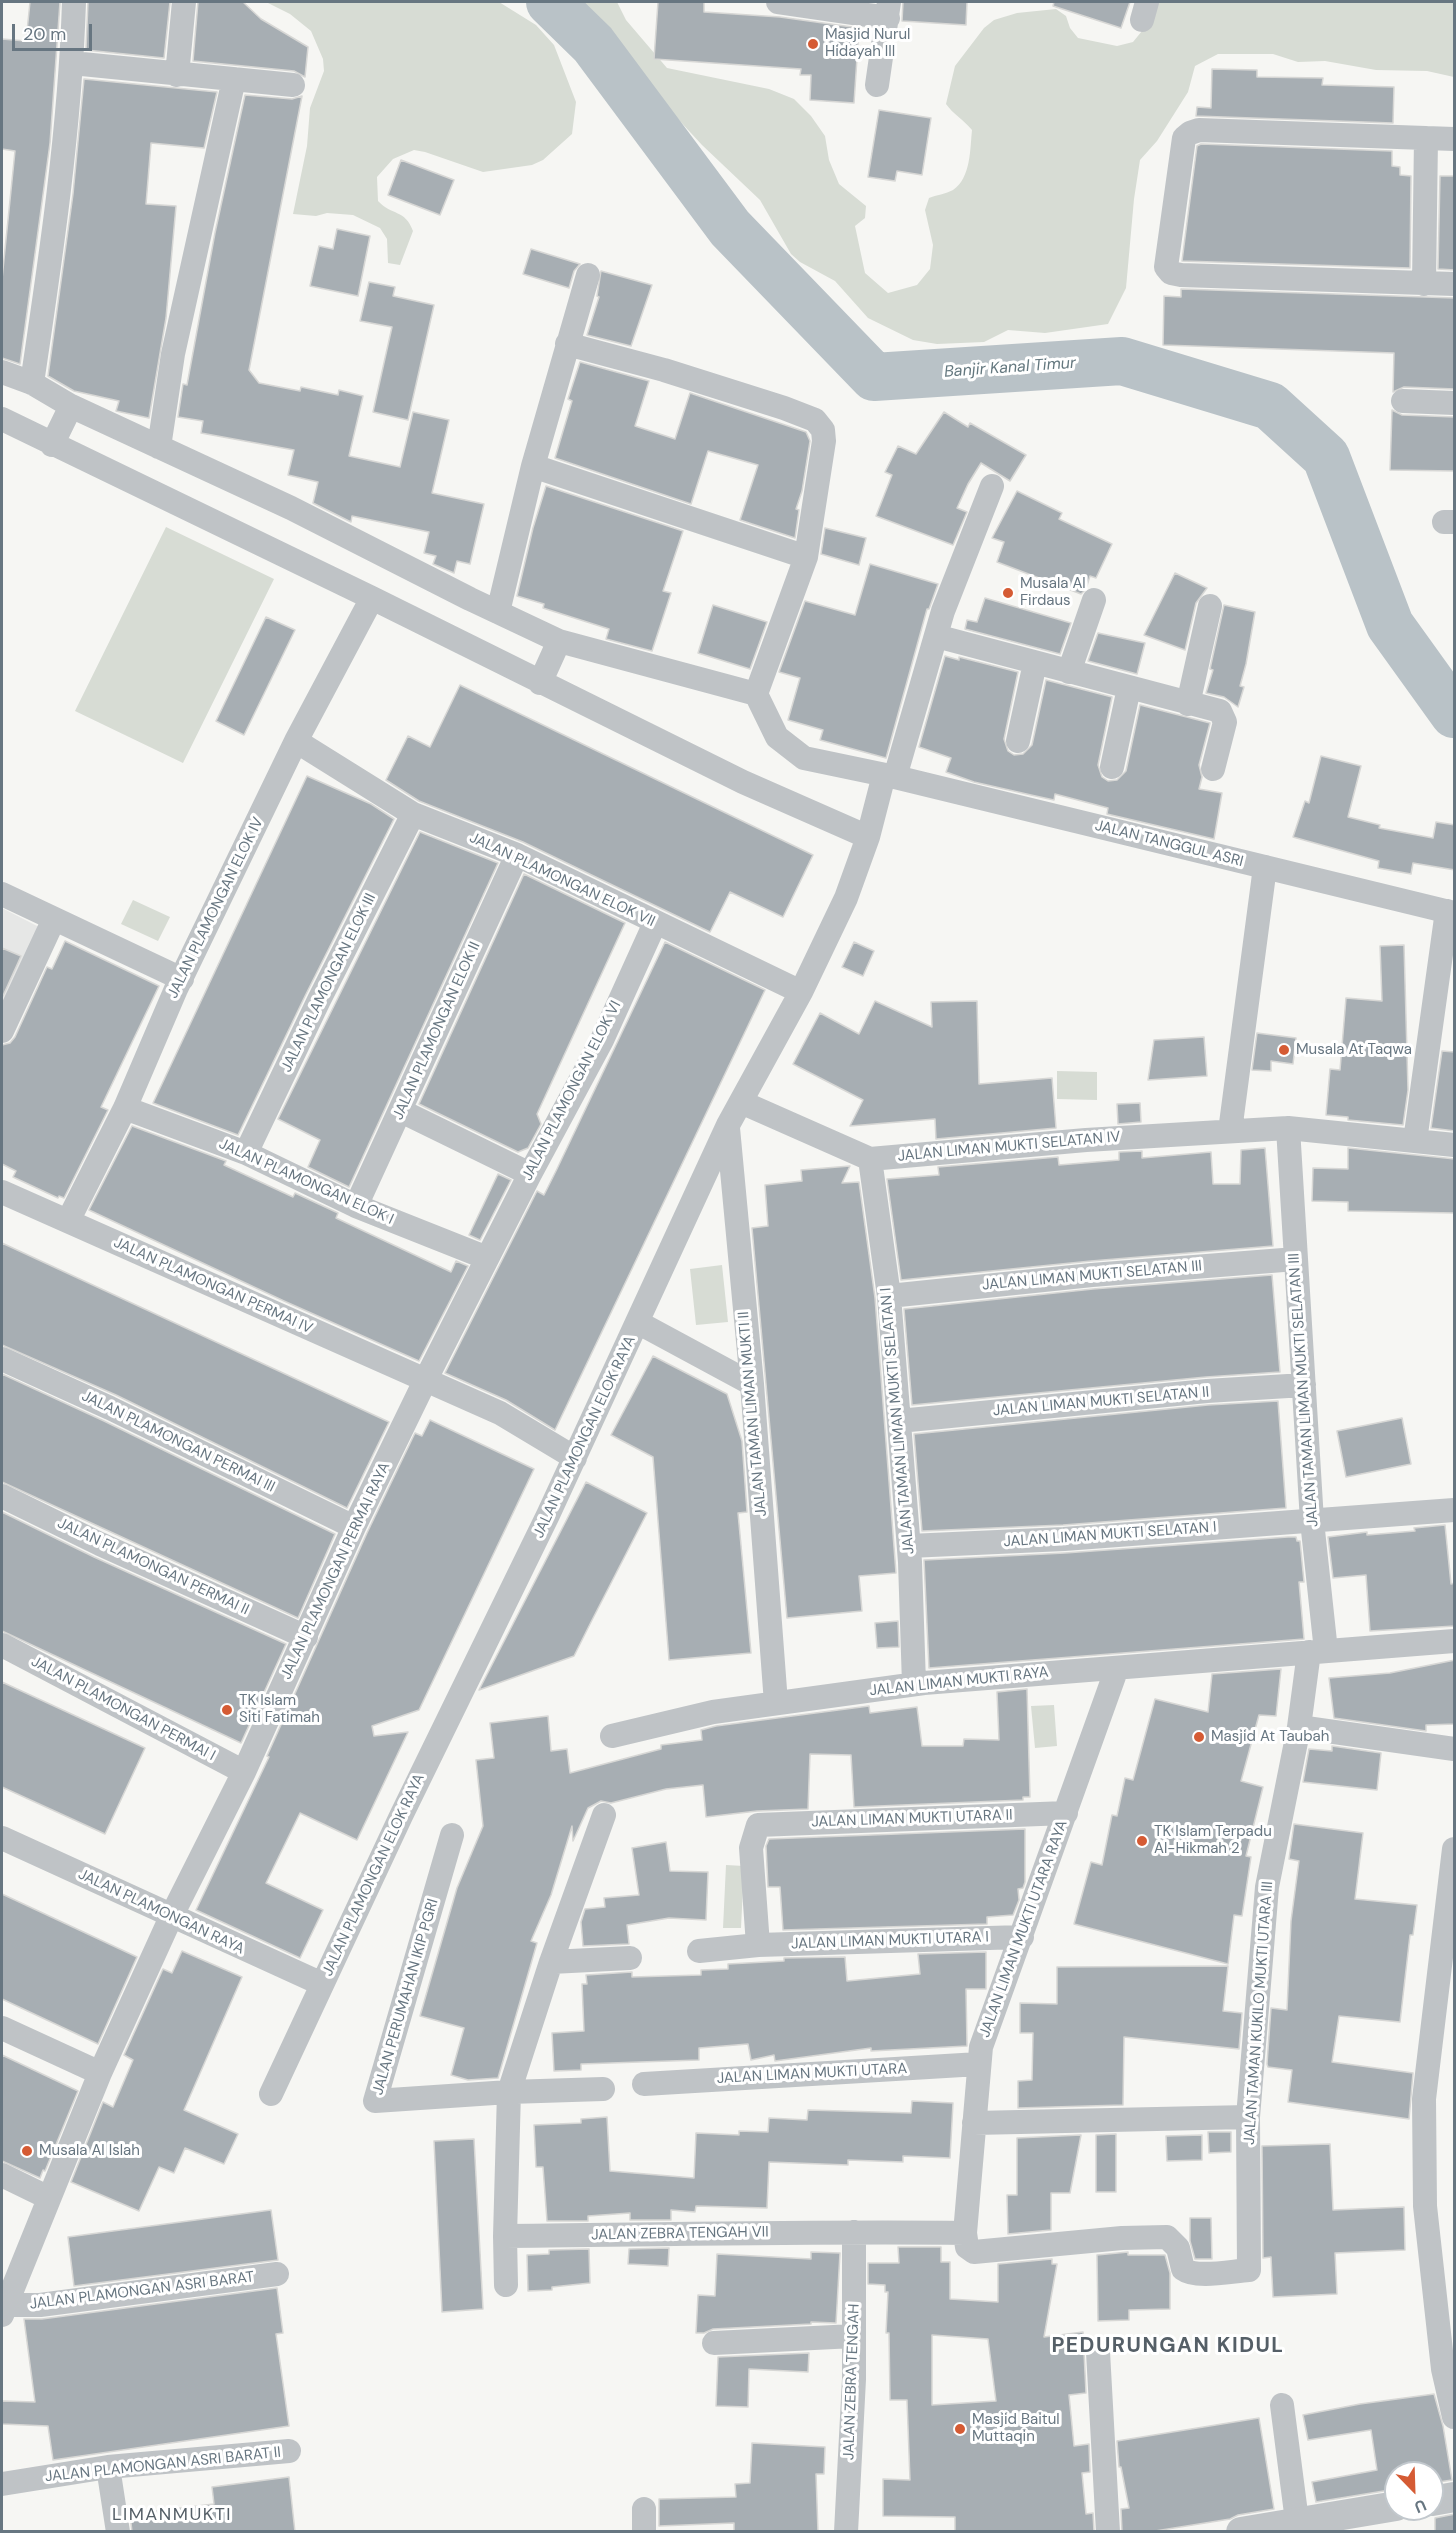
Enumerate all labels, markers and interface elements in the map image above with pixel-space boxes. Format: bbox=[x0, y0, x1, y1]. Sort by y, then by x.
scale bar bbox=[15, 12, 94, 50]
text: 20 m bbox=[23, 22, 66, 46]
place label: Masjid Nurul Hidayah III bbox=[825, 26, 910, 61]
marker: Masjid Nurul Hidayah III bbox=[806, 37, 820, 51]
water label: Banjir Kanal Timur bbox=[943, 354, 1077, 382]
place label: Musala Al Firdaus bbox=[1020, 575, 1086, 610]
marker: Musala Al Firdaus bbox=[1001, 586, 1015, 600]
street label: JALAN PLAMONGAN ELOK IV bbox=[164, 814, 268, 1002]
street label: JALAN TANGGUL ASRI bbox=[1093, 817, 1245, 871]
street label: JALAN PLAMONGAN ELOK VII bbox=[466, 829, 658, 931]
street label: JALAN PLAMONGAN ELOK III bbox=[278, 891, 380, 1075]
street label: JALAN PLAMONGAN ELOK II bbox=[390, 939, 484, 1123]
street label: JALAN PLAMONGAN ELOK VI bbox=[519, 998, 625, 1184]
place label: Musala At Taqwa bbox=[1296, 1041, 1412, 1059]
marker: Musala At Taqwa bbox=[1277, 1043, 1291, 1057]
street label: JALAN LIMAN MUKTI SELATAN IV bbox=[897, 1128, 1121, 1166]
street label: JALAN PLAMONGAN ELOK I bbox=[216, 1135, 396, 1229]
street label: JALAN PLAMONGAN PERMAI IV bbox=[111, 1234, 315, 1338]
street label: JALAN TAMAN LIMAN MUKTI SELATAN III bbox=[1285, 1252, 1323, 1528]
street label: JALAN LIMAN MUKTI SELATAN III bbox=[981, 1257, 1203, 1295]
street label: JALAN TAMAN LIMAN MUKTI SELATAN I bbox=[877, 1287, 919, 1555]
street label: JALAN TAMAN LIMAN MUKTI II bbox=[735, 1311, 771, 1517]
street label: JALAN PLAMONGAN ELOK RAYA bbox=[530, 1333, 640, 1541]
street label: JALAN LIMAN MUKTI SELATAN II bbox=[992, 1384, 1210, 1420]
street label: JALAN PLAMONGAN PERMAI III bbox=[78, 1387, 278, 1497]
street label: JALAN PLAMONGAN PERMAI RAYA bbox=[278, 1460, 394, 1682]
street label: JALAN PLAMONGAN PERMAI II bbox=[54, 1515, 252, 1619]
street label: JALAN LIMAN MUKTI SELATAN I bbox=[1003, 1519, 1217, 1551]
street label: JALAN PLAMONGAN PERMAI I bbox=[28, 1653, 218, 1765]
street label: JALAN LIMAN MUKTI RAYA bbox=[869, 1664, 1049, 1700]
place label: TK Islam Siti Fatimah bbox=[239, 1692, 320, 1727]
marker: TK Islam Siti Fatimah bbox=[220, 1703, 234, 1717]
place label: Masjid At Taubah bbox=[1211, 1728, 1329, 1746]
marker: Masjid At Taubah bbox=[1192, 1730, 1206, 1744]
street label: JALAN PLAMONGAN ELOK RAYA bbox=[319, 1771, 429, 1979]
street label: JALAN LIMAN MUKTI UTARA II bbox=[811, 1806, 1013, 1832]
street label: JALAN LIMAN MUKTI UTARA RAYA bbox=[976, 1818, 1072, 2040]
place label: TK Islam Terpadu Al-Hikmah 2 bbox=[1154, 1823, 1272, 1858]
marker: TK Islam Terpadu Al-Hikmah 2 bbox=[1135, 1834, 1149, 1848]
street label: JALAN PLAMONGAN RAYA bbox=[75, 1866, 247, 1958]
street label: JALAN TAMAN KUKILO MUKTI UTARA III bbox=[1241, 1881, 1277, 2145]
street label: JALAN PERUMAHAN IKIP PGRI bbox=[369, 1897, 443, 2097]
street label: JALAN LIMAN MUKTI UTARA I bbox=[791, 1929, 989, 1953]
street label: JALAN LIMAN MUKTI UTARA bbox=[716, 2060, 908, 2088]
place label: Musala Al Islah bbox=[39, 2142, 140, 2160]
marker: Musala Al Islah bbox=[20, 2144, 34, 2158]
street label: JALAN ZEBRA TENGAH VII bbox=[591, 2223, 769, 2245]
street label: JALAN PLAMONGAN ASRI BARAT bbox=[29, 2268, 255, 2314]
street label: JALAN ZEBRA TENGAH bbox=[840, 2303, 864, 2461]
district label: PEDURUNGAN KIDUL bbox=[1051, 2333, 1285, 2359]
place label: Masjid Baitul Muttaqin bbox=[972, 2411, 1060, 2446]
marker: Masjid Baitul Muttaqin bbox=[953, 2422, 967, 2436]
street label: JALAN PLAMONGAN ASRI BARAT II bbox=[44, 2444, 282, 2486]
north arrow bbox=[1384, 2461, 1444, 2521]
text: U bbox=[1411, 2494, 1430, 2518]
district label: LIMANMUKTI bbox=[112, 2504, 232, 2526]

